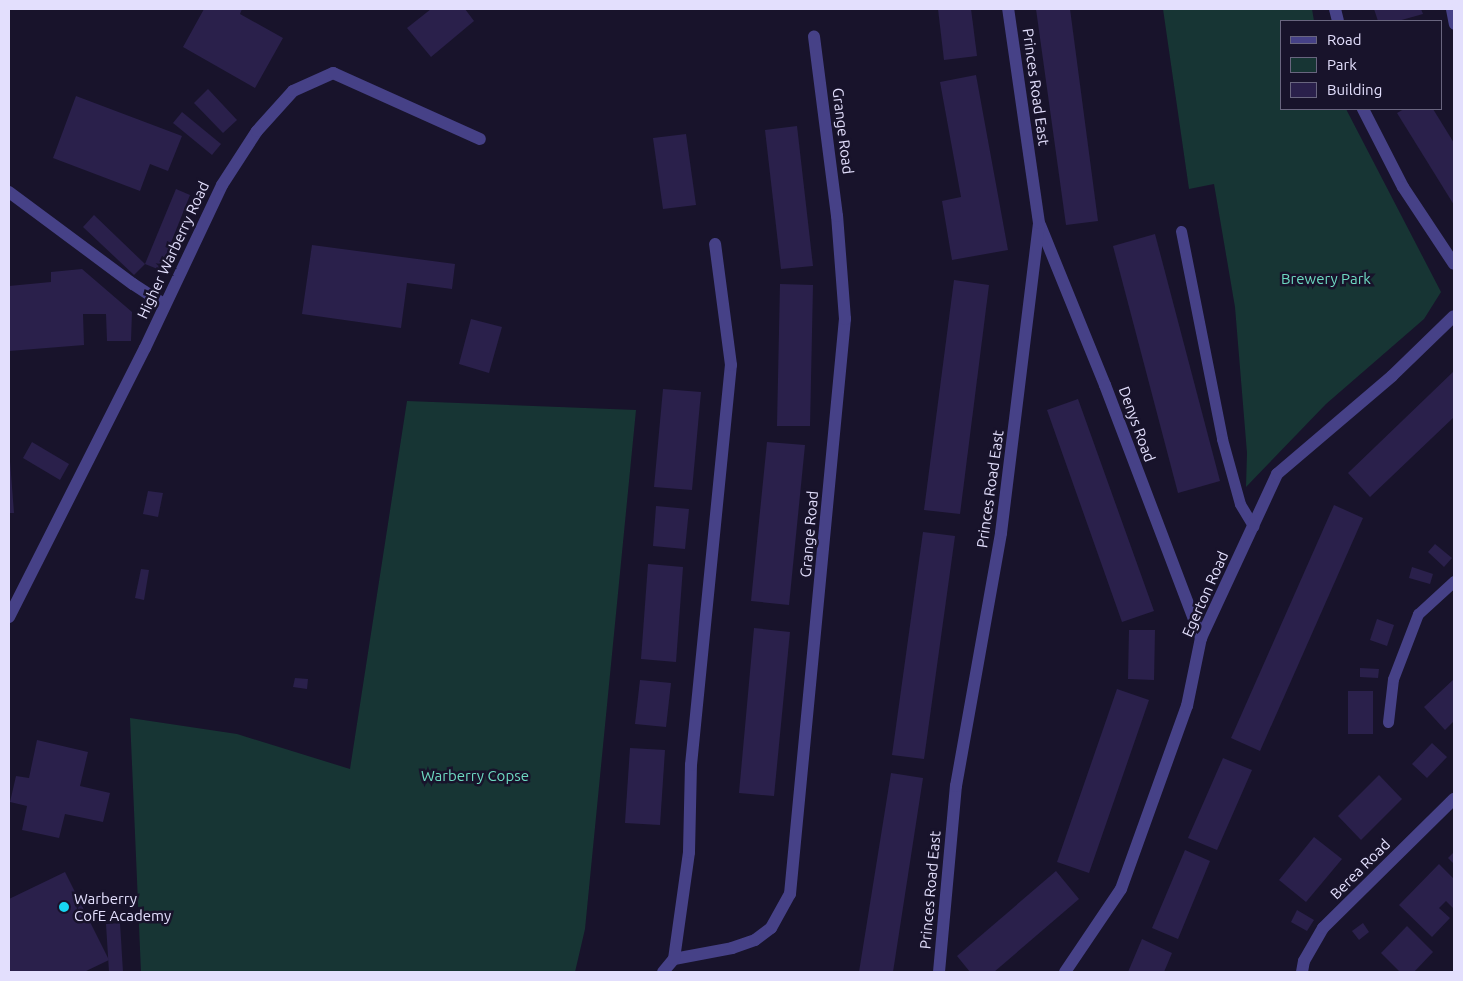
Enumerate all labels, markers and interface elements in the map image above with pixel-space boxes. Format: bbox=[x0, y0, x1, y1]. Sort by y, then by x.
legend bbox=[1280, 20, 1443, 110]
street label: Princes Road East bbox=[1019, 27, 1053, 147]
text: Road bbox=[1327, 31, 1362, 48]
text: Park bbox=[1327, 56, 1357, 73]
text: Building bbox=[1327, 81, 1382, 98]
street label: Grange Road bbox=[829, 87, 857, 175]
street label: Higher Warberry Road bbox=[133, 178, 213, 322]
park label: Brewery Park bbox=[1281, 270, 1371, 288]
street label: Denys Road bbox=[1115, 384, 1159, 464]
street label: Princes Road East bbox=[973, 429, 1007, 549]
street label: Grange Road bbox=[796, 490, 822, 578]
street label: Egerton Road bbox=[1178, 548, 1232, 640]
park label: Warberry Copse bbox=[421, 767, 529, 785]
street label: Princes Road East bbox=[916, 830, 944, 950]
street label: Berea Road bbox=[1326, 835, 1394, 903]
place label: Warberry CofE Academy bbox=[74, 889, 171, 924]
marker: Warberry CofE Academy bbox=[58, 901, 70, 913]

